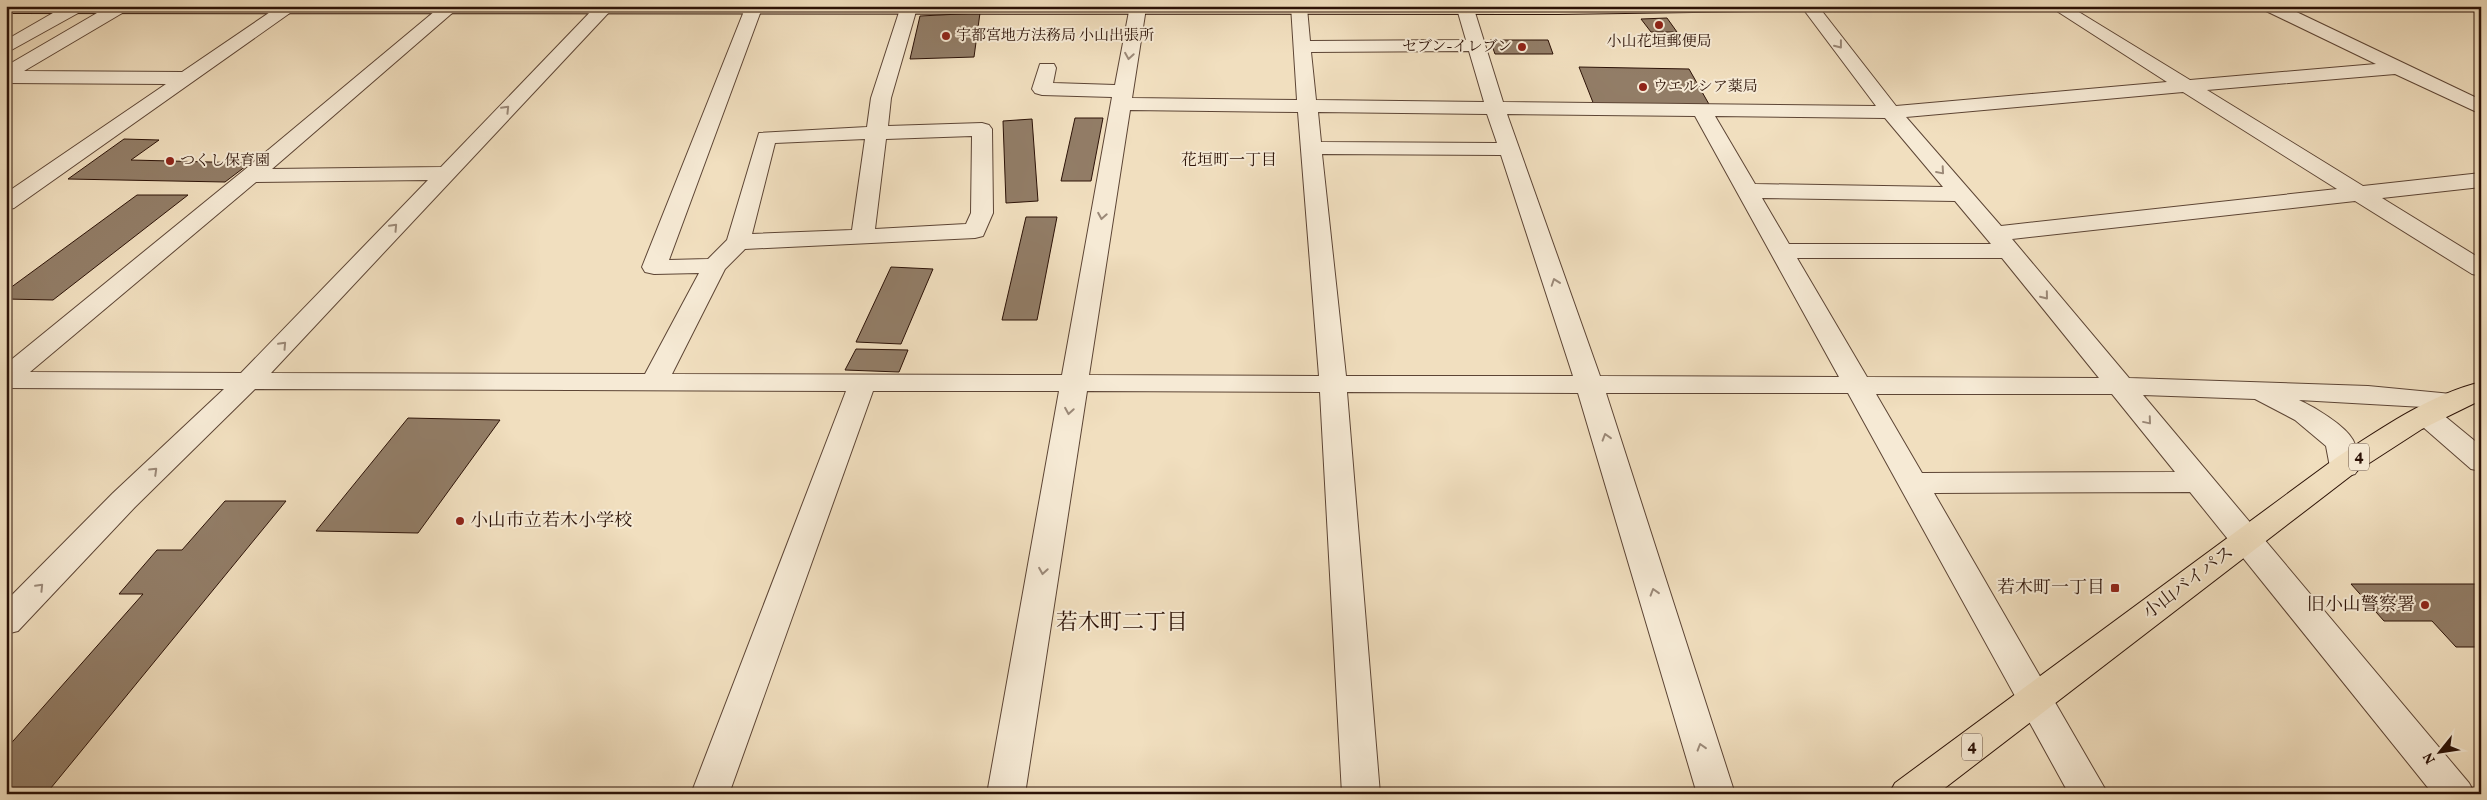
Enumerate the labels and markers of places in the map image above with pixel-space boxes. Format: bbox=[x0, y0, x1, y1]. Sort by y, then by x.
marker: 小山花垣郵便局 bbox=[1653, 19, 1665, 31]
place label: 宇都宮地方法務局 小山出張所 bbox=[956, 26, 1154, 47]
marker: 宇都宮地方法務局 小山出張所 bbox=[940, 30, 952, 42]
place label: 小山花垣郵便局 bbox=[1606, 32, 1712, 53]
place label: セブン-イレブン bbox=[1402, 37, 1512, 58]
marker: セブン-イレブン bbox=[1516, 41, 1528, 53]
place label: ウエルシア薬局 bbox=[1653, 77, 1758, 98]
marker: ウエルシア薬局 bbox=[1637, 81, 1649, 93]
place label: つくし保育園 bbox=[180, 151, 270, 172]
marker: つくし保育園 bbox=[164, 155, 176, 167]
place label: 小山市立若木小学校 bbox=[470, 509, 632, 534]
marker: 小山市立若木小学校 bbox=[454, 515, 466, 527]
place label: 若木町一丁目 bbox=[1997, 576, 2105, 601]
marker: 若木町一丁目 bbox=[2109, 582, 2121, 594]
place label: 旧小山警察署 bbox=[2307, 593, 2415, 618]
marker: 旧小山警察署 bbox=[2419, 599, 2431, 611]

